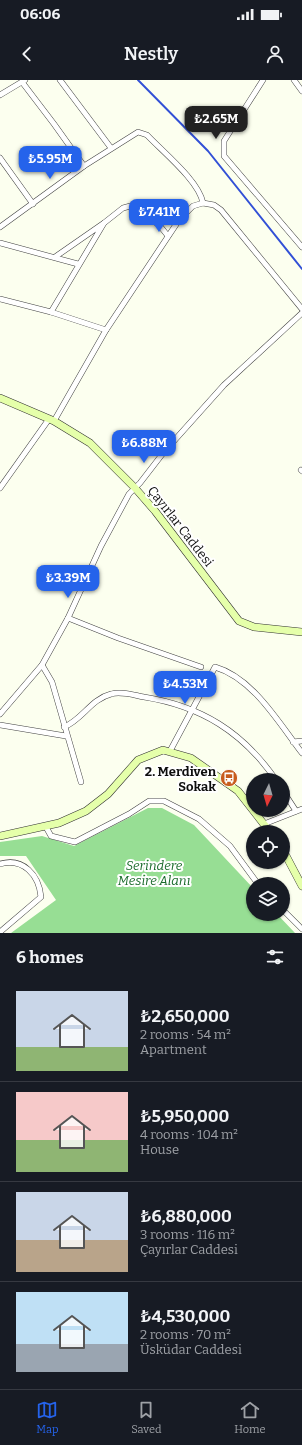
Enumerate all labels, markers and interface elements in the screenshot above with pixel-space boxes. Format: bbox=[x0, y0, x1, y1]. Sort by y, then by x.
text: 06:06 bbox=[20, 5, 60, 23]
icon: back bbox=[16, 43, 38, 65]
text: Nestly bbox=[124, 43, 178, 65]
icon: person bbox=[264, 43, 286, 65]
pin: ₺2.65M bbox=[183, 106, 249, 140]
text: ₺2.65M bbox=[194, 111, 238, 126]
pin: ₺5.95M bbox=[17, 146, 83, 180]
text: ₺5.95M bbox=[28, 151, 72, 166]
pin: ₺7.41M bbox=[126, 199, 192, 233]
text: ₺7.41M bbox=[138, 204, 180, 219]
pin: ₺6.88M bbox=[111, 430, 177, 464]
text: ₺6.88M bbox=[121, 435, 167, 450]
street label: Çayırlar Caddesi bbox=[145, 483, 217, 570]
pin: ₺3.39M bbox=[35, 565, 101, 599]
text: ₺3.39M bbox=[45, 570, 91, 585]
pin: ₺4.53M bbox=[152, 671, 218, 705]
text: ₺4.53M bbox=[163, 676, 208, 691]
place label: 2. Merdiven Sokak bbox=[145, 764, 217, 794]
bus stop icon: 2. Merdiven Sokak bbox=[219, 768, 239, 788]
north arrow bbox=[246, 773, 290, 817]
map controls bbox=[246, 773, 290, 921]
button: locate bbox=[246, 825, 290, 869]
park label: Serindere Mesire Alanı bbox=[118, 858, 190, 888]
button: layers bbox=[246, 877, 290, 921]
icon: filters bbox=[264, 946, 286, 968]
text: 6 homes bbox=[16, 947, 84, 968]
text: ₺2,650,000 bbox=[140, 1006, 230, 1027]
icon: home bbox=[48, 1007, 96, 1055]
text: 2 rooms · 54 m² bbox=[140, 1027, 231, 1042]
text: Apartment bbox=[140, 1042, 207, 1057]
text: ₺5,950,000 bbox=[140, 1106, 229, 1127]
icon: home bbox=[48, 1108, 96, 1156]
text: 4 rooms · 104 m² bbox=[140, 1127, 238, 1142]
text: House bbox=[140, 1142, 179, 1157]
text: ₺6,880,000 bbox=[140, 1206, 232, 1227]
icon: home bbox=[48, 1208, 96, 1256]
text: 3 rooms · 116 m² bbox=[140, 1227, 235, 1242]
text: Çayırlar Caddesi bbox=[140, 1242, 238, 1257]
text: ₺4,530,000 bbox=[140, 1306, 230, 1327]
icon: home bbox=[48, 1308, 96, 1356]
text: 2 rooms · 70 m² bbox=[140, 1327, 231, 1342]
text: Üsküdar Caddesi bbox=[140, 1342, 242, 1357]
tab: Map bbox=[36, 1399, 59, 1436]
tab: Saved bbox=[131, 1399, 162, 1436]
tab: Home bbox=[234, 1399, 266, 1436]

